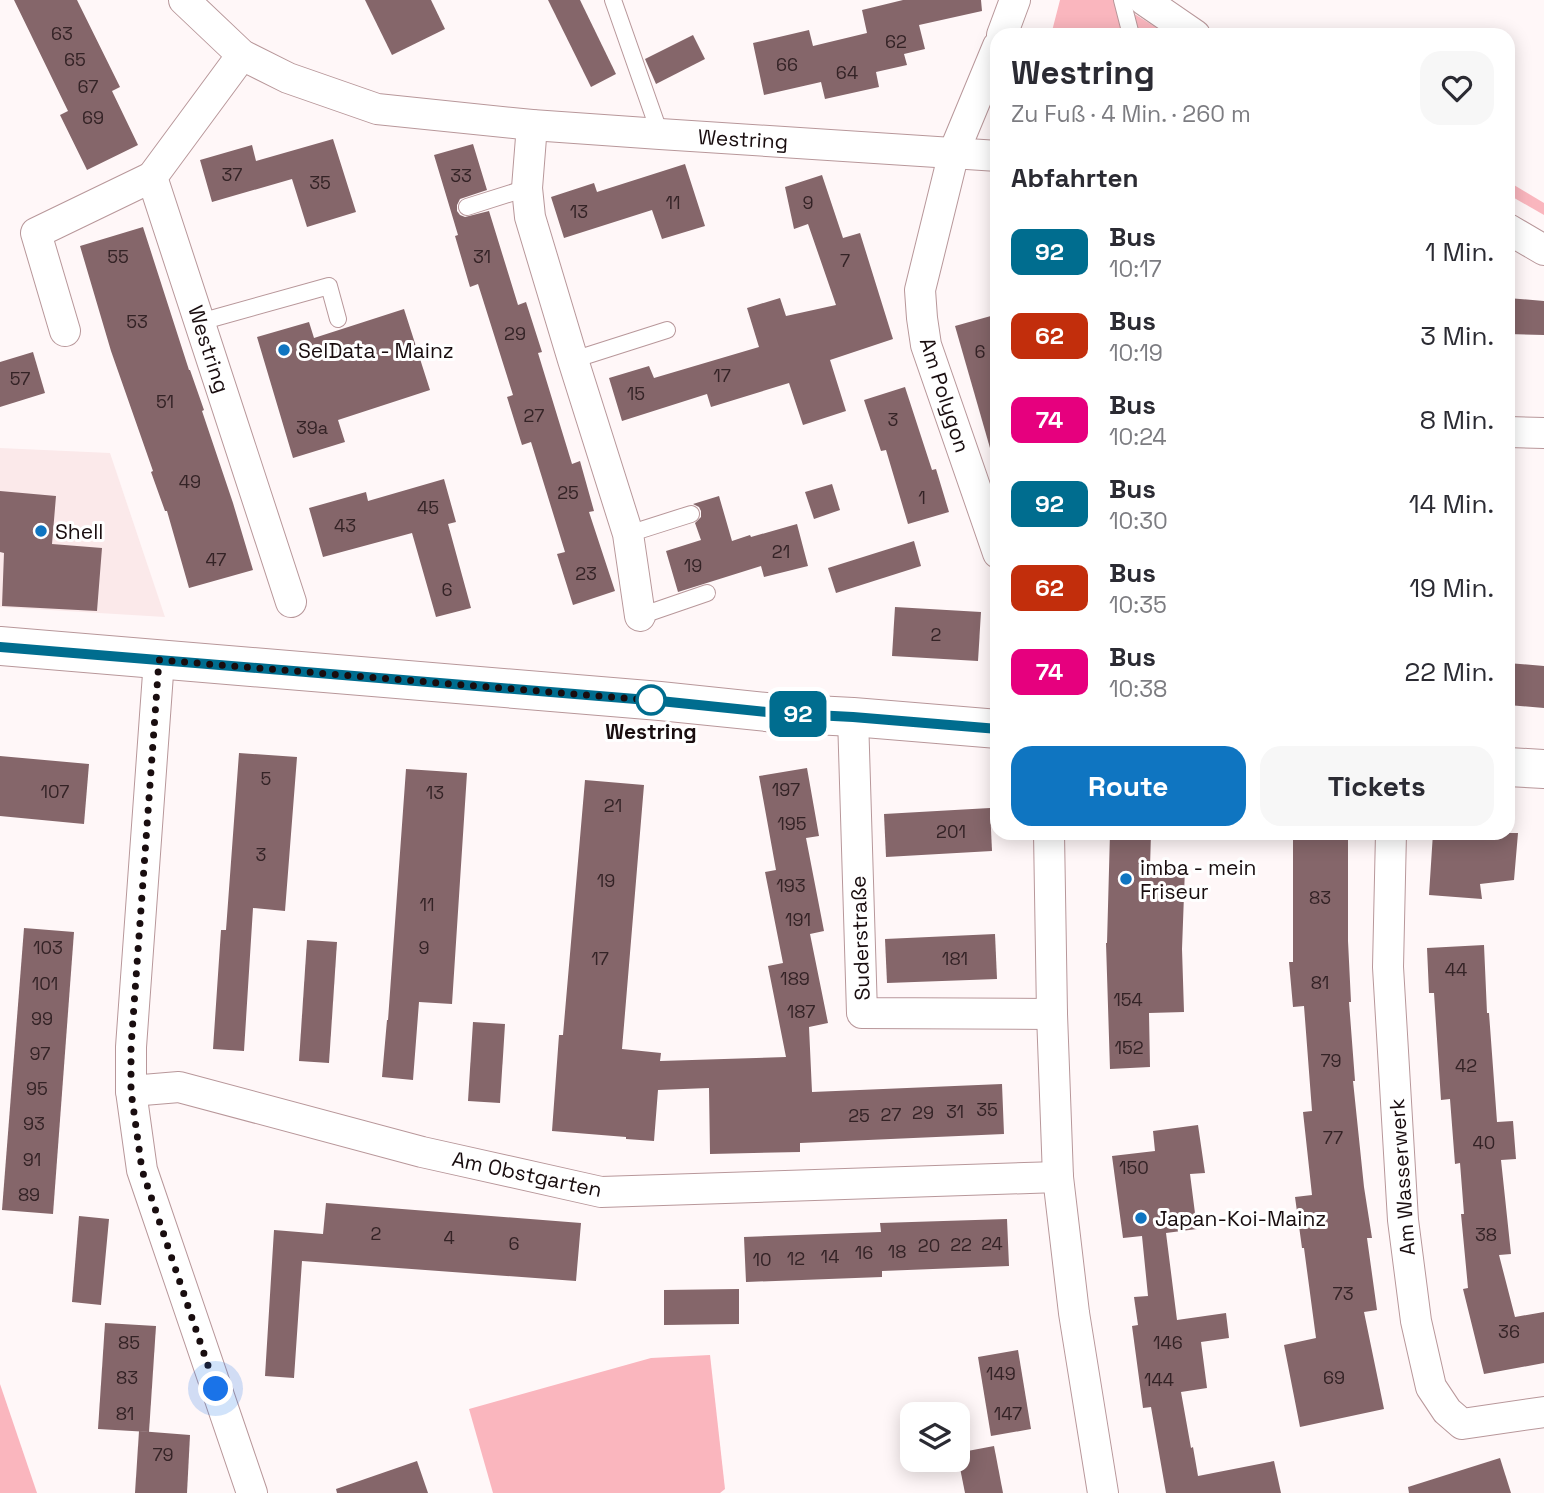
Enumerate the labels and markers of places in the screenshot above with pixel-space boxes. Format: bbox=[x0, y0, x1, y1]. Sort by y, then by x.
place label: SelData - Mainz bbox=[298, 337, 454, 364]
marker: SelData - Mainz bbox=[276, 342, 292, 358]
place label: Shell bbox=[55, 518, 103, 545]
marker: Shell bbox=[33, 523, 49, 539]
marker: Westring bbox=[636, 685, 666, 715]
place label: Westring bbox=[605, 718, 697, 745]
place label: imba - mein Friseur bbox=[1140, 854, 1256, 905]
marker: imba - mein Friseur bbox=[1118, 871, 1134, 887]
place label: Japan-Koi-Mainz bbox=[1155, 1205, 1326, 1232]
marker: Japan-Koi-Mainz bbox=[1133, 1210, 1149, 1226]

